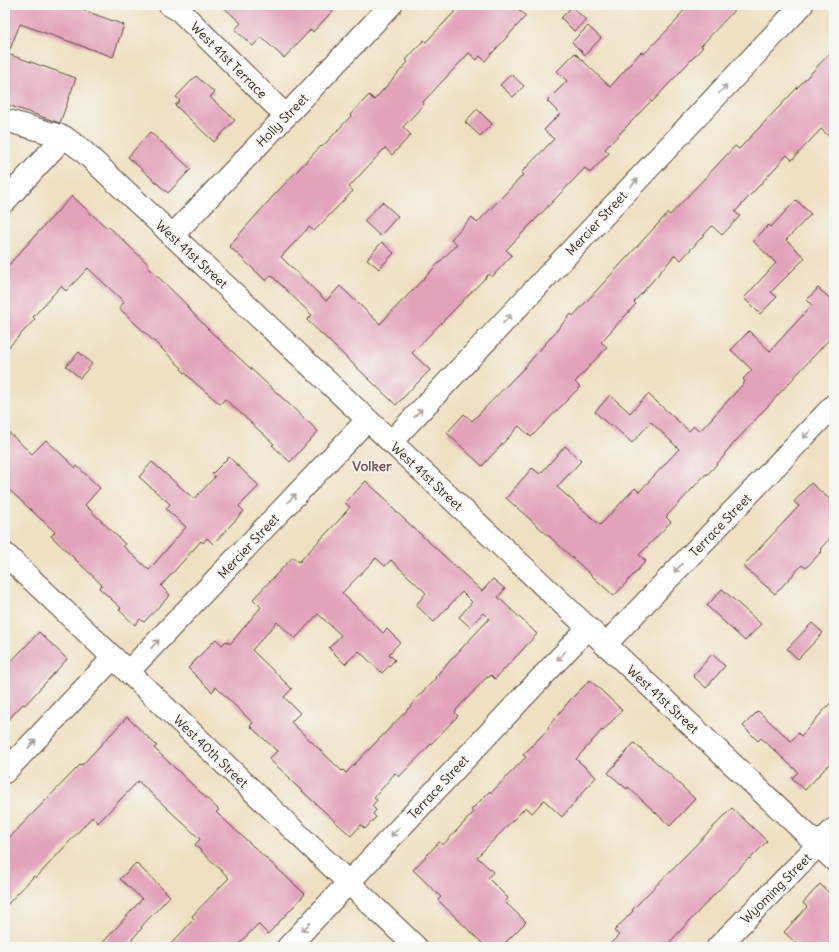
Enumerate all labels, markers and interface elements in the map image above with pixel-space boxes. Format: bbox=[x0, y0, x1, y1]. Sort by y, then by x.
street label: West 41st Terrace bbox=[187, 18, 271, 102]
one-way arrow bbox=[718, 84, 728, 94]
street label: Holly Street bbox=[253, 90, 312, 151]
one-way arrow bbox=[629, 178, 639, 188]
street label: Mercier Street bbox=[562, 187, 631, 259]
street label: West 41st Street bbox=[152, 217, 232, 292]
one-way arrow bbox=[502, 314, 511, 324]
one-way arrow bbox=[413, 408, 422, 418]
one-way arrow bbox=[802, 429, 812, 439]
street label: West 41st Street bbox=[387, 439, 467, 514]
district label: Volker bbox=[352, 457, 392, 475]
street label: Terrace Street bbox=[686, 490, 755, 561]
one-way arrow bbox=[288, 493, 297, 504]
street label: Mercier Street bbox=[214, 510, 283, 582]
one-way arrow bbox=[673, 563, 683, 573]
one-way arrow bbox=[150, 639, 160, 649]
one-way arrow bbox=[557, 651, 566, 661]
street label: West 41st Street bbox=[623, 662, 703, 737]
street label: West 40th Street bbox=[170, 711, 252, 792]
one-way arrow bbox=[27, 739, 37, 749]
street label: Terrace Street bbox=[404, 751, 473, 823]
one-way arrow bbox=[391, 827, 400, 838]
street label: Wyoming Street bbox=[737, 849, 816, 927]
one-way arrow bbox=[301, 922, 311, 932]

